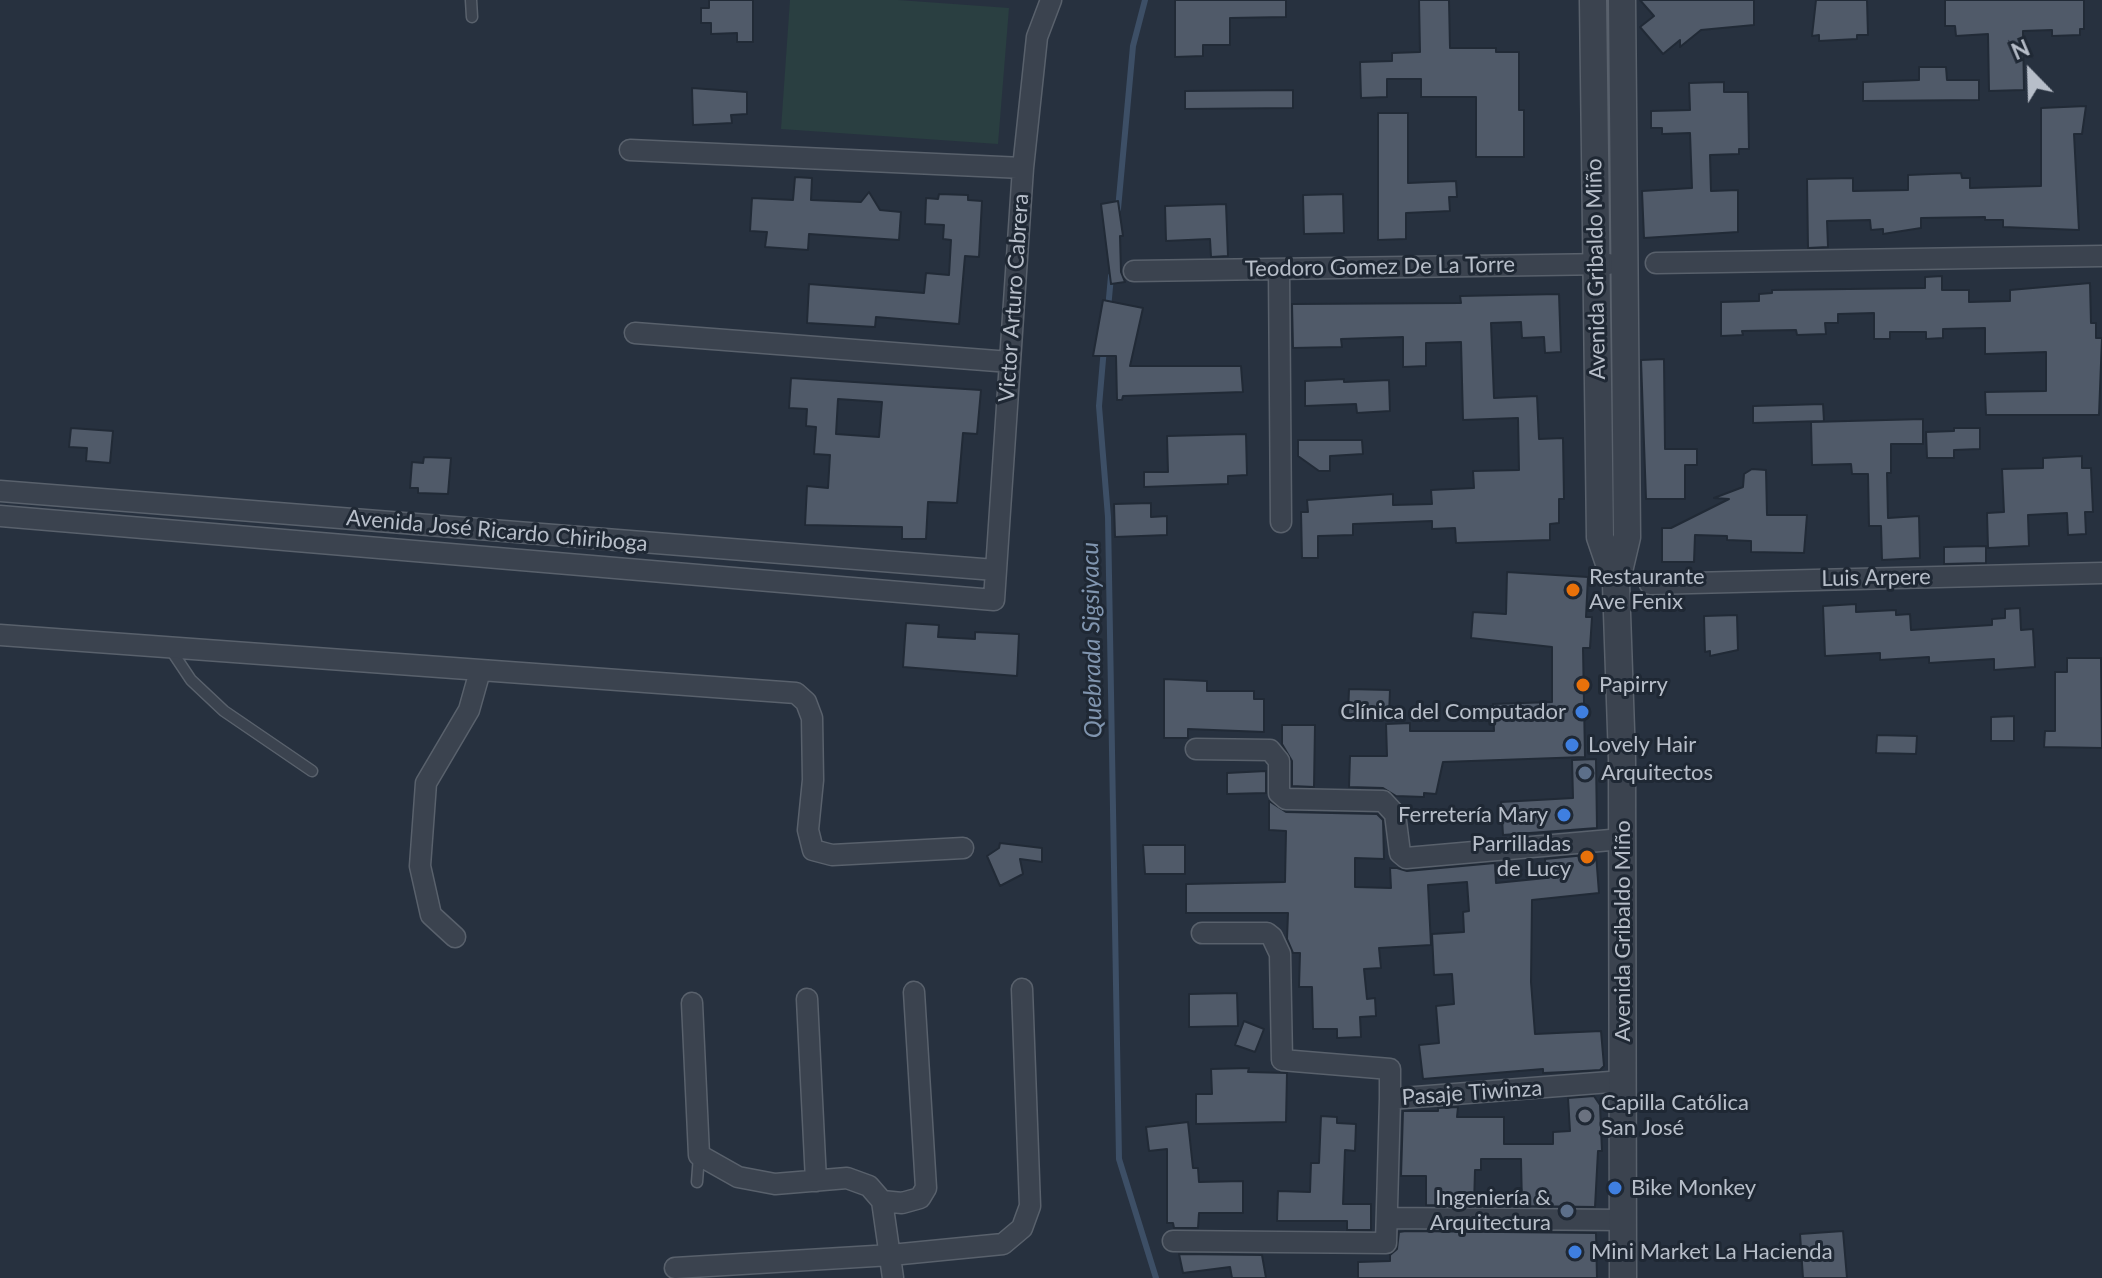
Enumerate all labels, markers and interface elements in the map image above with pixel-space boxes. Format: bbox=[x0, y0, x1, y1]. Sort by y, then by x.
north arrow bbox=[1990, 32, 2070, 112]
text: N bbox=[2007, 34, 2033, 65]
street label: Avenida Gribaldo Miño bbox=[1581, 158, 1611, 380]
street label: Victor Arturo Cabrera bbox=[994, 193, 1034, 403]
street label: Teodoro Gomez De La Torre bbox=[1245, 251, 1515, 283]
street label: Avenida José Ricardo Chiriboga bbox=[345, 505, 649, 557]
water label: Quebrada Sigsiyacu bbox=[1076, 542, 1108, 738]
place label: Restaurante Ave Fenix bbox=[1589, 564, 1705, 616]
street label: Luis Arpere bbox=[1821, 564, 1931, 592]
marker: Restaurante Ave Fenix bbox=[1564, 581, 1582, 599]
place label: Papirry bbox=[1599, 672, 1668, 698]
marker: Papirry bbox=[1574, 676, 1592, 694]
place label: Clínica del Computador bbox=[1340, 699, 1566, 725]
marker: Clínica del Computador bbox=[1573, 703, 1591, 721]
place label: Lovely Hair bbox=[1588, 732, 1696, 758]
marker: Lovely Hair bbox=[1563, 736, 1581, 754]
place label: Arquitectos bbox=[1601, 760, 1713, 786]
marker: Arquitectos bbox=[1576, 764, 1594, 782]
place label: Ferretería Mary bbox=[1398, 802, 1548, 828]
marker: Ferretería Mary bbox=[1555, 806, 1573, 824]
street label: Avenida Gribaldo Miño bbox=[1610, 820, 1636, 1042]
place label: Parrilladas de Lucy bbox=[1472, 831, 1571, 882]
marker: Parrilladas de Lucy bbox=[1578, 848, 1596, 866]
street label: Pasaje Tiwinza bbox=[1401, 1075, 1543, 1111]
place label: Capilla Católica San José bbox=[1601, 1090, 1749, 1142]
marker: Capilla Católica San José bbox=[1576, 1107, 1594, 1125]
place label: Bike Monkey bbox=[1631, 1175, 1756, 1201]
marker: Bike Monkey bbox=[1606, 1179, 1624, 1197]
place label: Ingeniería & Arquitectura bbox=[1430, 1185, 1551, 1236]
marker: Ingeniería & Arquitectura bbox=[1558, 1202, 1576, 1220]
place label: Mini Market La Hacienda bbox=[1591, 1239, 1833, 1265]
marker: Mini Market La Hacienda bbox=[1566, 1243, 1584, 1261]

